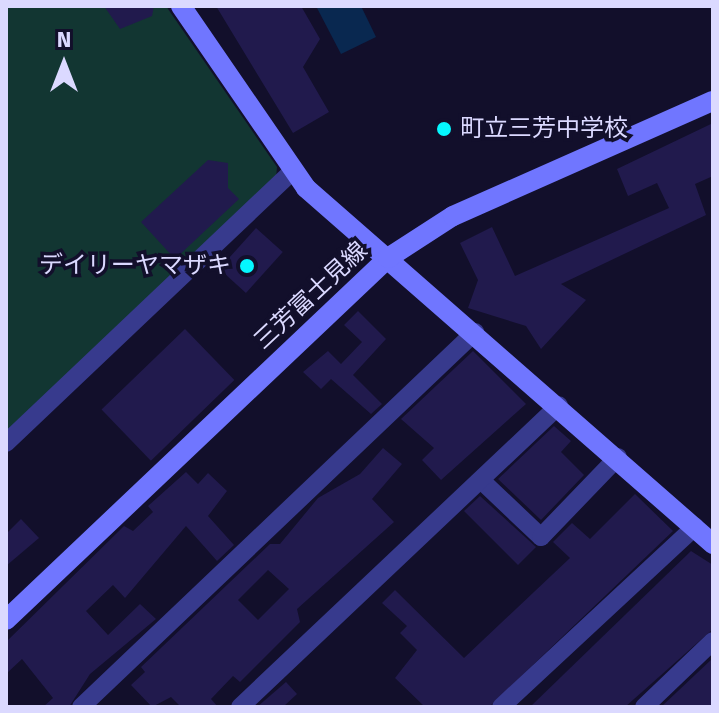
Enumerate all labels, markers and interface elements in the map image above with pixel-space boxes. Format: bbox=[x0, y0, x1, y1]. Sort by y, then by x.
north arrow bbox=[24, 24, 104, 104]
text: N bbox=[57, 26, 71, 53]
place label: 町立三芳中学校 bbox=[460, 115, 628, 143]
marker: 町立三芳中学校 bbox=[435, 120, 453, 138]
street label: 三芳富士見線 bbox=[249, 236, 373, 356]
place label: デイリーヤマザキ bbox=[39, 252, 231, 280]
marker: デイリーヤマザキ bbox=[238, 257, 256, 275]

